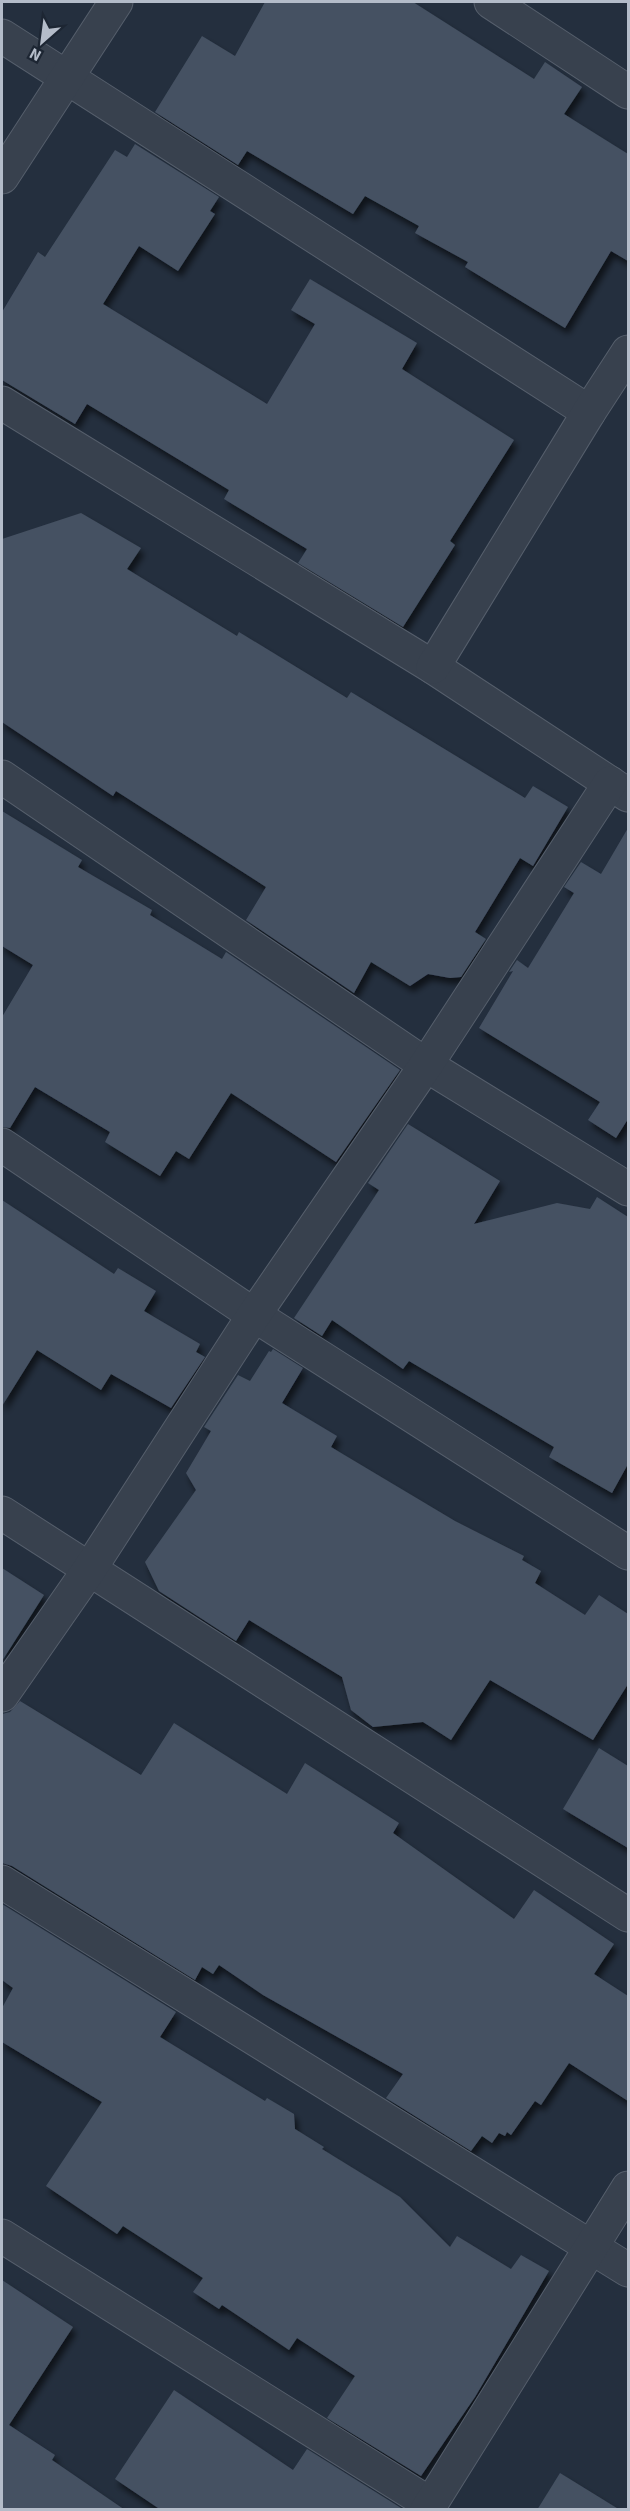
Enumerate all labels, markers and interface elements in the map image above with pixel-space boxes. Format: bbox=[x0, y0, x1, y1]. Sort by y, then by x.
north arrow bbox=[12, 12, 72, 72]
text: N bbox=[26, 42, 45, 67]

